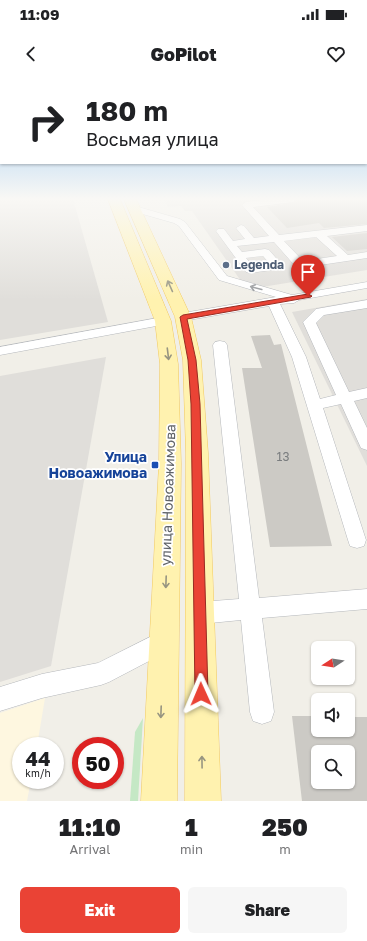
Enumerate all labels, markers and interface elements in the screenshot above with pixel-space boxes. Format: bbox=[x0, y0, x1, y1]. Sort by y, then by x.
text: 11:09 bbox=[20, 5, 60, 23]
icon: back bbox=[20, 43, 42, 65]
text: GoPilot bbox=[150, 43, 217, 65]
icon: heart bbox=[325, 43, 347, 65]
text: 180 m bbox=[86, 94, 168, 127]
icon: right bbox=[20, 96, 72, 148]
text: Восьмая улица bbox=[86, 128, 219, 150]
pin bbox=[291, 255, 325, 296]
place label: Legenda bbox=[234, 257, 284, 272]
marker: Legenda bbox=[221, 260, 231, 270]
icon: arrive bbox=[297, 261, 319, 283]
one-way arrow bbox=[166, 280, 173, 292]
one-way arrow bbox=[250, 284, 263, 291]
one-way arrow bbox=[164, 347, 172, 360]
street label: улица Новоажимова bbox=[157, 424, 178, 566]
place label: Улица Новоажимова bbox=[49, 448, 147, 481]
house number: 13 bbox=[277, 449, 289, 464]
marker: Улица Новоажимова bbox=[150, 460, 160, 470]
one-way arrow bbox=[162, 575, 170, 588]
north arrow bbox=[311, 641, 355, 685]
map controls bbox=[311, 641, 355, 789]
position arrow bbox=[180, 673, 222, 715]
button: sound bbox=[311, 693, 355, 737]
one-way arrow bbox=[158, 705, 165, 718]
speed limit sign: 50 bbox=[72, 737, 124, 789]
button: search bbox=[311, 745, 355, 789]
text: 44 bbox=[25, 746, 50, 770]
one-way arrow bbox=[198, 756, 206, 769]
text: km/h bbox=[25, 767, 51, 779]
text: 11:10 bbox=[59, 812, 121, 841]
text: 1 bbox=[185, 812, 198, 841]
text: 250 bbox=[262, 812, 308, 841]
text: Arrival bbox=[70, 841, 110, 857]
text: min bbox=[180, 841, 203, 857]
text: m bbox=[279, 841, 291, 857]
button: Exit bbox=[20, 887, 180, 933]
button: Share bbox=[188, 887, 347, 933]

